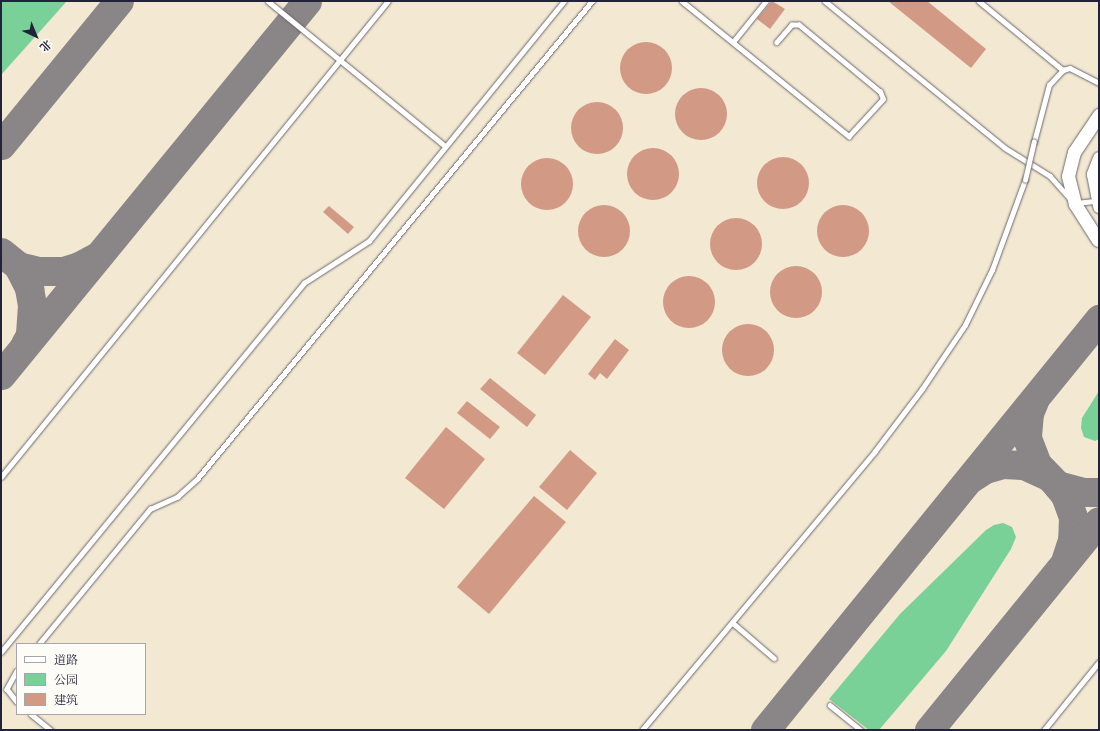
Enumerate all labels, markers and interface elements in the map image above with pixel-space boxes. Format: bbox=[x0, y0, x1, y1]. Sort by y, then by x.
north arrow bbox=[16, 16, 56, 56]
text: 北 bbox=[37, 37, 52, 53]
legend bbox=[16, 643, 146, 715]
text: 道路 bbox=[54, 655, 78, 667]
text: 公园 bbox=[54, 675, 78, 687]
text: 建筑 bbox=[54, 695, 78, 707]

